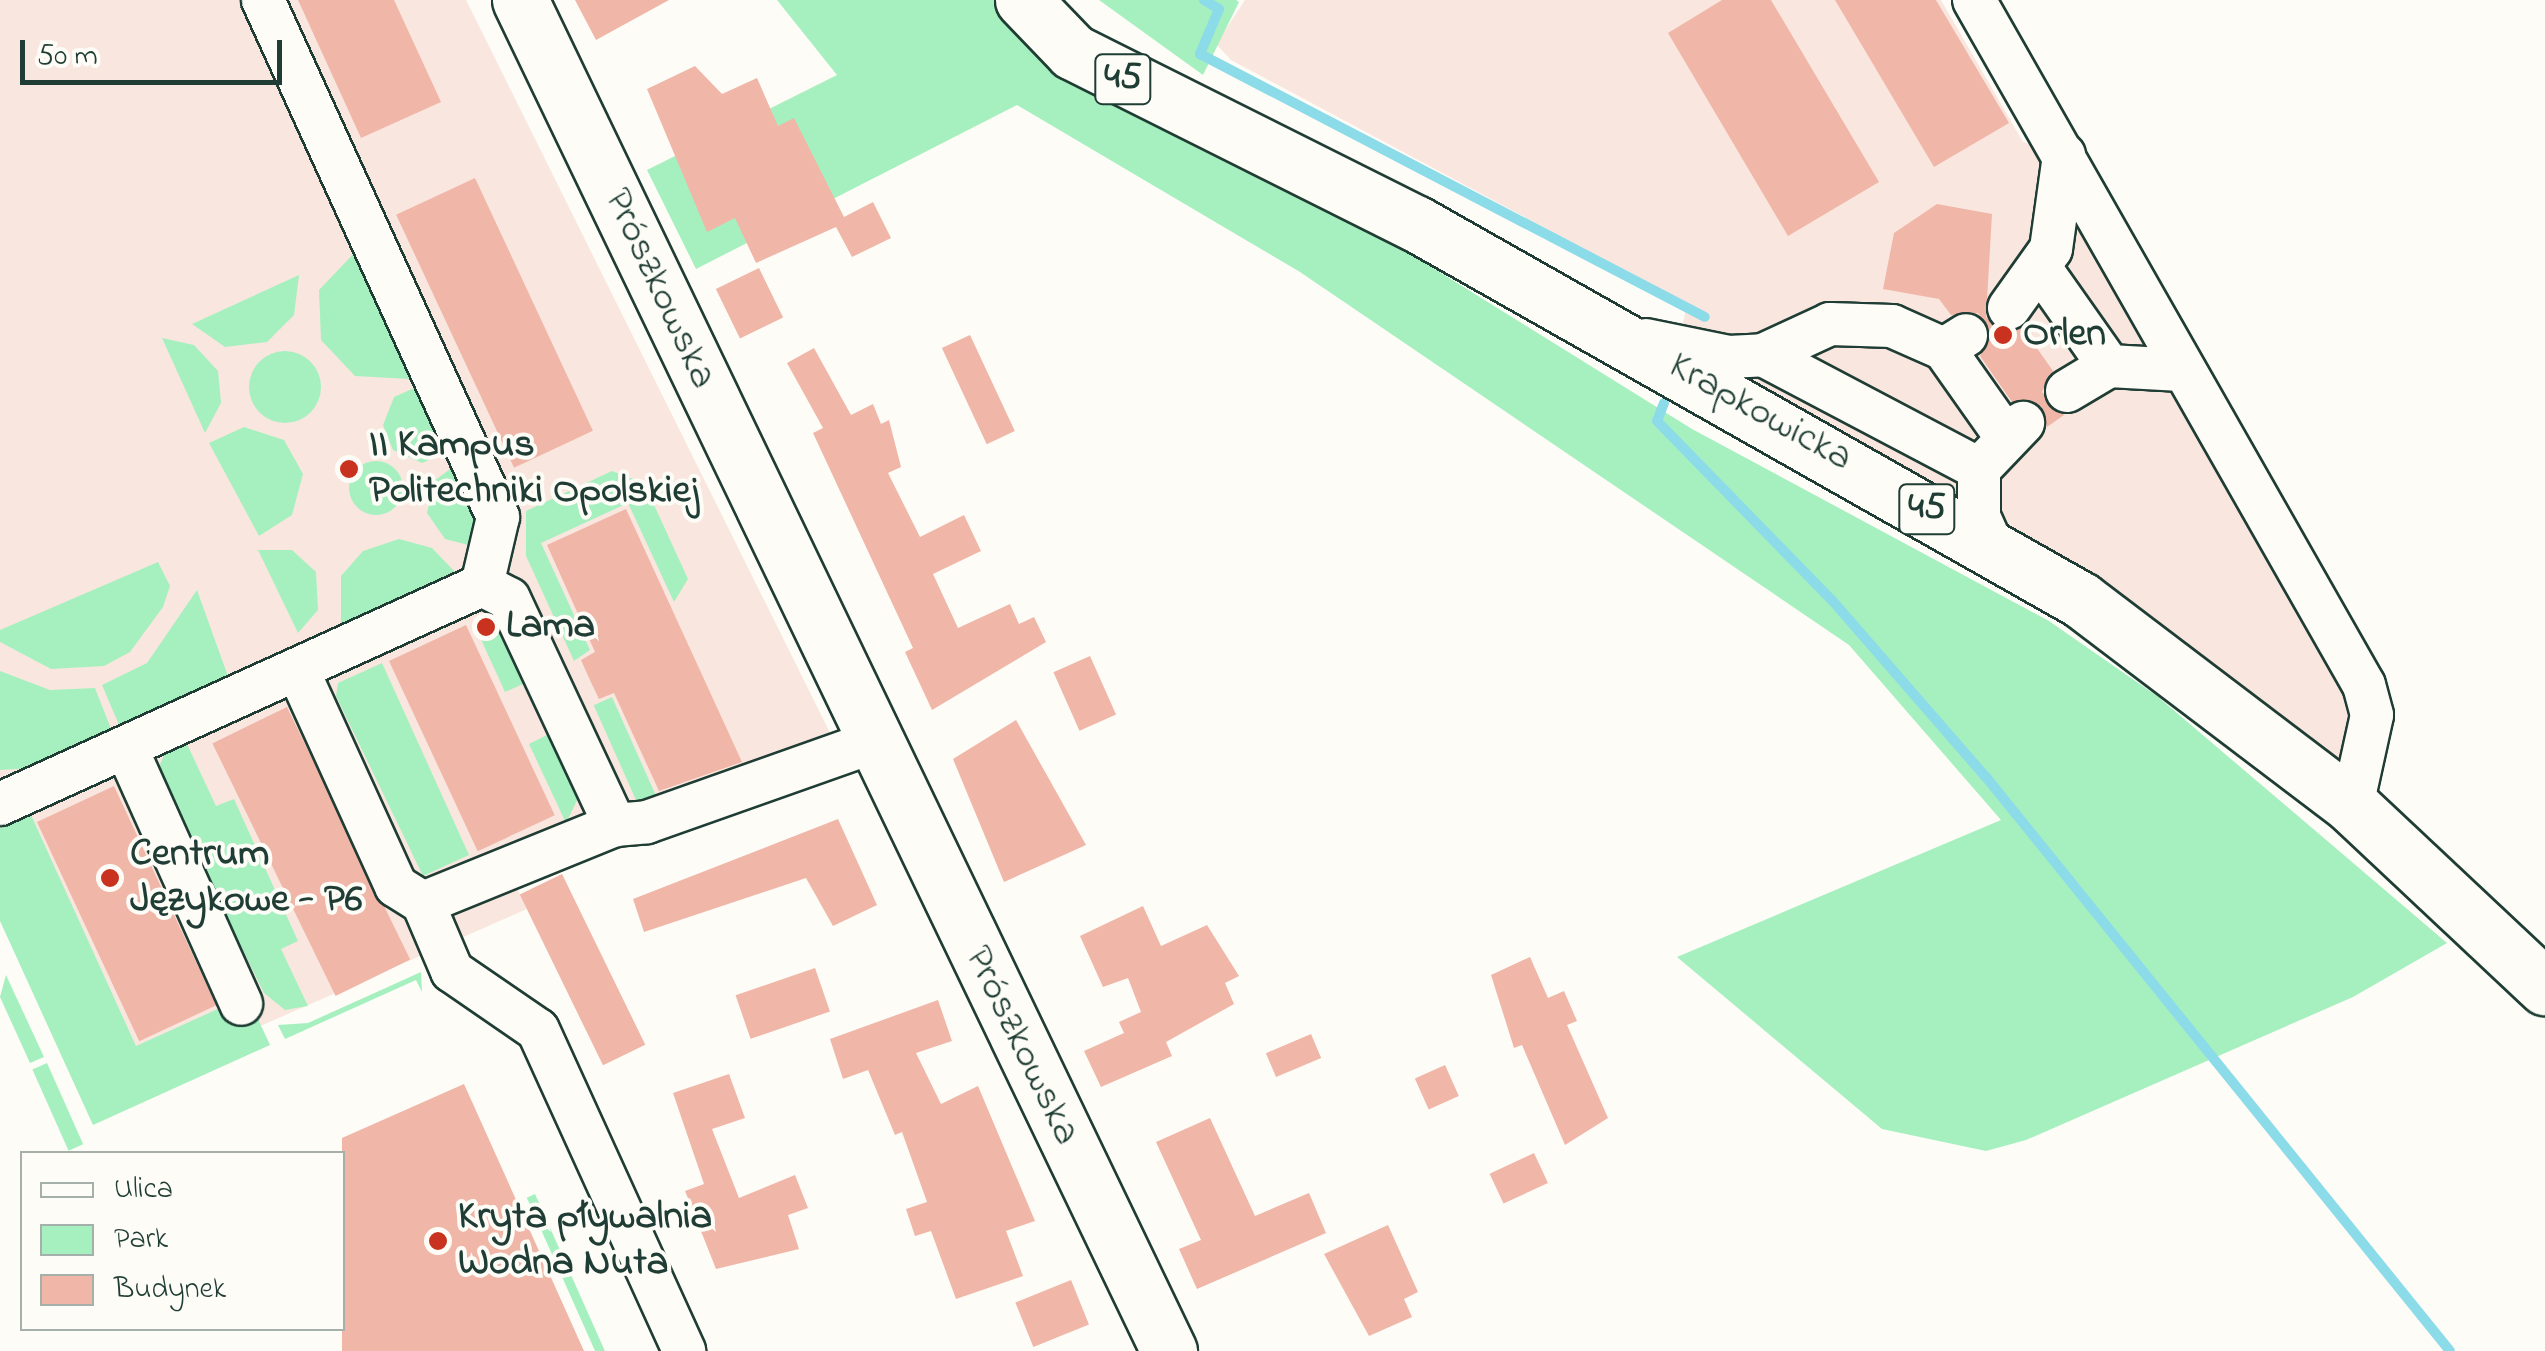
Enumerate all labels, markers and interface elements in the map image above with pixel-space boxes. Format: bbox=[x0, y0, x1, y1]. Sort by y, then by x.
scale bar bbox=[25, 20, 288, 82]
text: 50 m bbox=[37, 35, 98, 79]
road number: 45 bbox=[1093, 46, 1153, 112]
street label: Prószkowska bbox=[592, 181, 726, 397]
place label: Orlen bbox=[2023, 311, 2106, 359]
marker: Orlen bbox=[1992, 324, 2014, 346]
street label: Krapkowicka bbox=[1660, 343, 1860, 483]
place label: II Kampus Politechniki Opolskiej bbox=[369, 422, 698, 516]
marker: II Kampus Politechniki Opolskiej bbox=[338, 458, 360, 480]
road number: 45 bbox=[1897, 476, 1957, 542]
place label: Lama bbox=[506, 603, 595, 651]
marker: Lama bbox=[475, 616, 497, 638]
place label: Centrum Językowe - P6 bbox=[130, 831, 362, 925]
marker: Centrum Językowe - P6 bbox=[99, 867, 121, 889]
street label: Prószkowska bbox=[952, 939, 1090, 1153]
legend bbox=[20, 1151, 345, 1331]
text: Ulica bbox=[114, 1168, 173, 1212]
place label: Kryta pływalnia Wodna Nuta bbox=[458, 1194, 712, 1288]
text: Park bbox=[114, 1218, 168, 1262]
marker: Kryta pływalnia Wodna Nuta bbox=[427, 1230, 449, 1252]
text: Budynek bbox=[114, 1268, 226, 1312]

